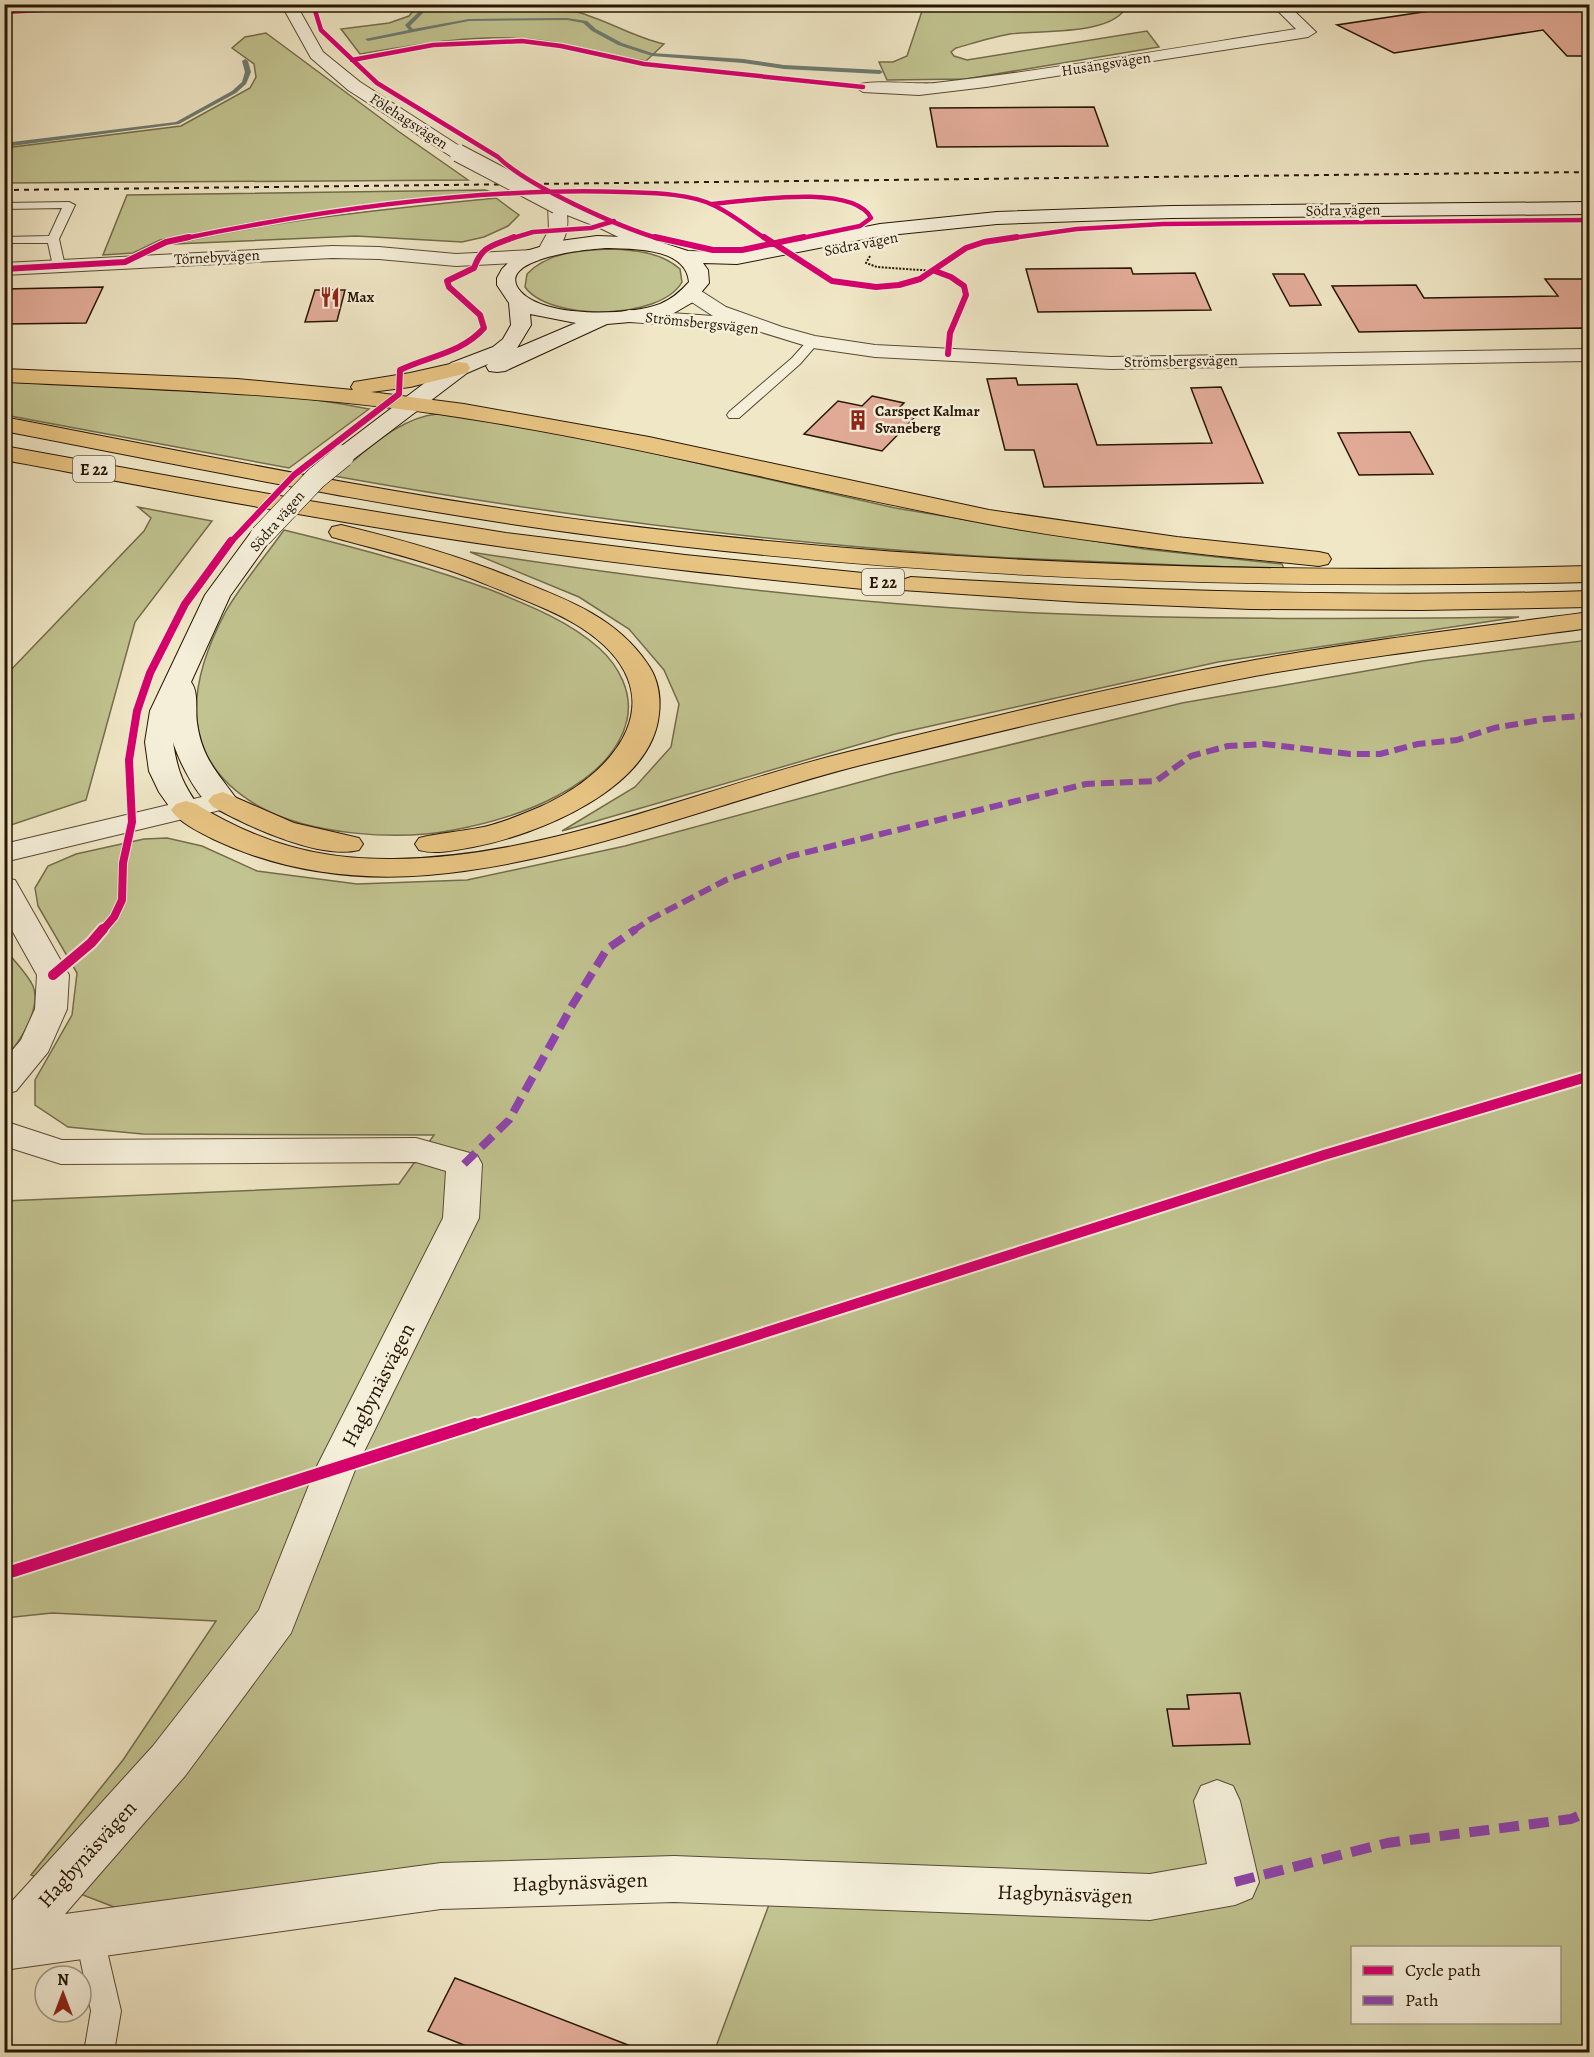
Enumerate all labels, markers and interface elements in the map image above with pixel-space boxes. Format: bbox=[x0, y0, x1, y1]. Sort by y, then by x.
street label: Husängsvägen bbox=[1060, 47, 1152, 81]
street label: Fölehagsvägen bbox=[366, 88, 452, 154]
street label: Södra vägen bbox=[1306, 199, 1380, 221]
street label: Södra vägen bbox=[822, 227, 900, 261]
street label: Törnebyvägen bbox=[174, 245, 260, 269]
restaurant icon: Max bbox=[318, 285, 342, 309]
place label: Max bbox=[347, 287, 375, 307]
street label: Strömsbergsvägen bbox=[644, 307, 760, 339]
street label: Strömsbergsvägen bbox=[1124, 350, 1238, 372]
place label: Carspect Kalmar Svaneberg bbox=[875, 401, 980, 438]
building icon: Carspect Kalmar Svaneberg bbox=[846, 408, 870, 432]
road number: E 22 bbox=[73, 456, 115, 482]
street label: Södra vägen bbox=[245, 486, 309, 556]
road number: E 22 bbox=[862, 569, 904, 595]
street label: Hagbynäsvägen bbox=[335, 1318, 421, 1452]
street label: Hagbynäsvägen bbox=[31, 1794, 143, 1914]
street label: Hagbynäsvägen bbox=[512, 1866, 648, 1898]
street label: Hagbynäsvägen bbox=[997, 1878, 1133, 1910]
legend bbox=[1351, 1946, 1561, 2024]
text: Cycle path bbox=[1405, 1958, 1481, 1982]
north arrow bbox=[33, 1964, 93, 2024]
text: N bbox=[57, 1969, 69, 1991]
text: Path bbox=[1405, 1988, 1439, 2012]

